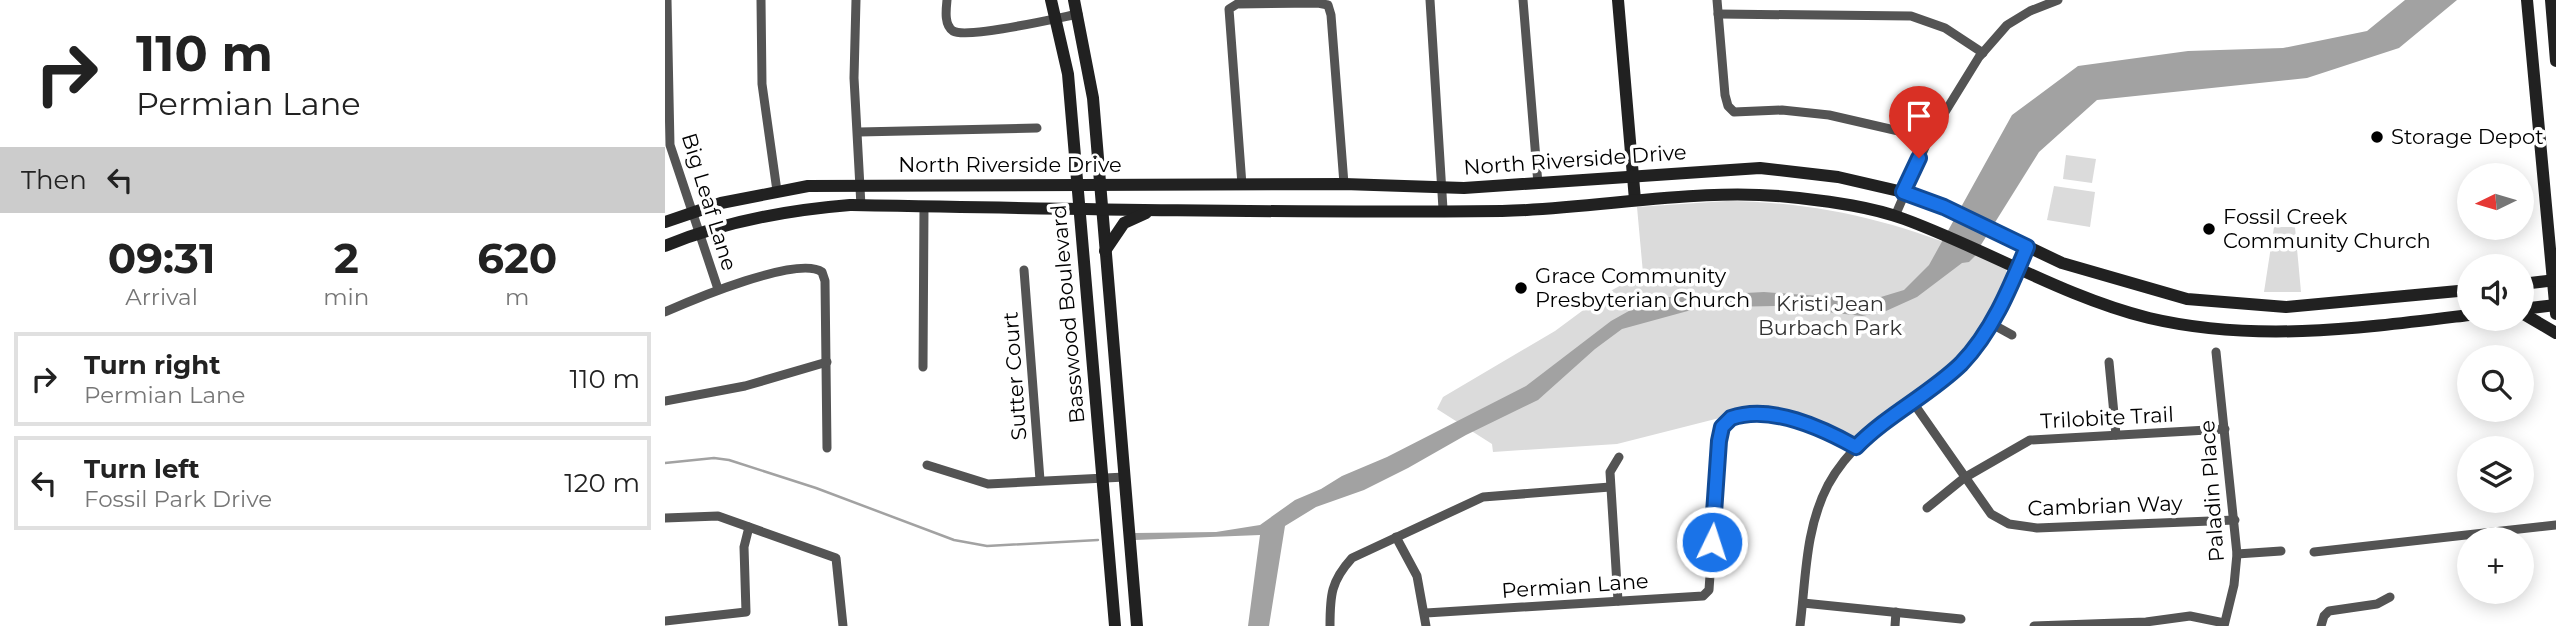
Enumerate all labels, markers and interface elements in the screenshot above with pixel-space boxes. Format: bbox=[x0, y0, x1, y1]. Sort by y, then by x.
text: 110 m bbox=[136, 24, 273, 83]
icon: right bbox=[21, 28, 112, 119]
text: Permian Lane bbox=[136, 84, 361, 123]
pin bbox=[1889, 86, 1949, 158]
icon: arrive bbox=[1900, 97, 1938, 135]
place label: Storage Depot bbox=[2391, 124, 2544, 149]
marker: Storage Depot bbox=[2369, 129, 2385, 145]
street label: Big Leaf Lane bbox=[677, 130, 742, 274]
street label: North Riverside Drive bbox=[1463, 139, 1687, 180]
street label: North Riverside Drive bbox=[898, 152, 1122, 177]
icon: left bbox=[101, 161, 139, 199]
north arrow bbox=[2457, 163, 2534, 240]
map controls bbox=[2457, 163, 2534, 604]
text: Then bbox=[21, 164, 87, 196]
street label: Basswood Boulevard bbox=[1045, 204, 1090, 425]
place label: Fossil Creek Community Church bbox=[2223, 204, 2431, 253]
marker: Fossil Creek Community Church bbox=[2201, 221, 2217, 237]
text: 09:31 bbox=[108, 232, 215, 284]
text: 2 bbox=[334, 232, 359, 284]
text: 620 bbox=[477, 232, 557, 284]
button: sound bbox=[2457, 254, 2534, 331]
place label: Grace Community Presbyterian Church bbox=[1535, 263, 1750, 312]
marker: Grace Community Presbyterian Church bbox=[1513, 280, 1529, 296]
text: Arrival bbox=[125, 283, 198, 311]
text: min bbox=[323, 283, 369, 311]
text: m bbox=[505, 283, 529, 311]
park label: Kristi Jean Burbach Park bbox=[1758, 291, 1902, 340]
street label: Sutter Court bbox=[998, 311, 1031, 441]
button: search bbox=[2457, 345, 2534, 422]
text: Turn right bbox=[84, 349, 220, 381]
icon: right bbox=[25, 360, 63, 398]
text: 110 m bbox=[570, 363, 640, 395]
text: Permian Lane bbox=[84, 381, 245, 409]
street label: Trilobite Trail bbox=[2040, 402, 2174, 433]
street label: Paladin Place bbox=[2194, 419, 2229, 563]
button: layers bbox=[2457, 436, 2534, 513]
text: Turn left bbox=[84, 453, 200, 485]
icon: left bbox=[25, 464, 63, 502]
text: 120 m bbox=[564, 467, 640, 499]
text: Fossil Park Drive bbox=[84, 485, 272, 513]
street label: Cambrian Way bbox=[2027, 490, 2184, 521]
position arrow bbox=[1675, 505, 1749, 579]
button: + bbox=[2457, 527, 2534, 604]
street label: Permian Lane bbox=[1501, 568, 1649, 603]

